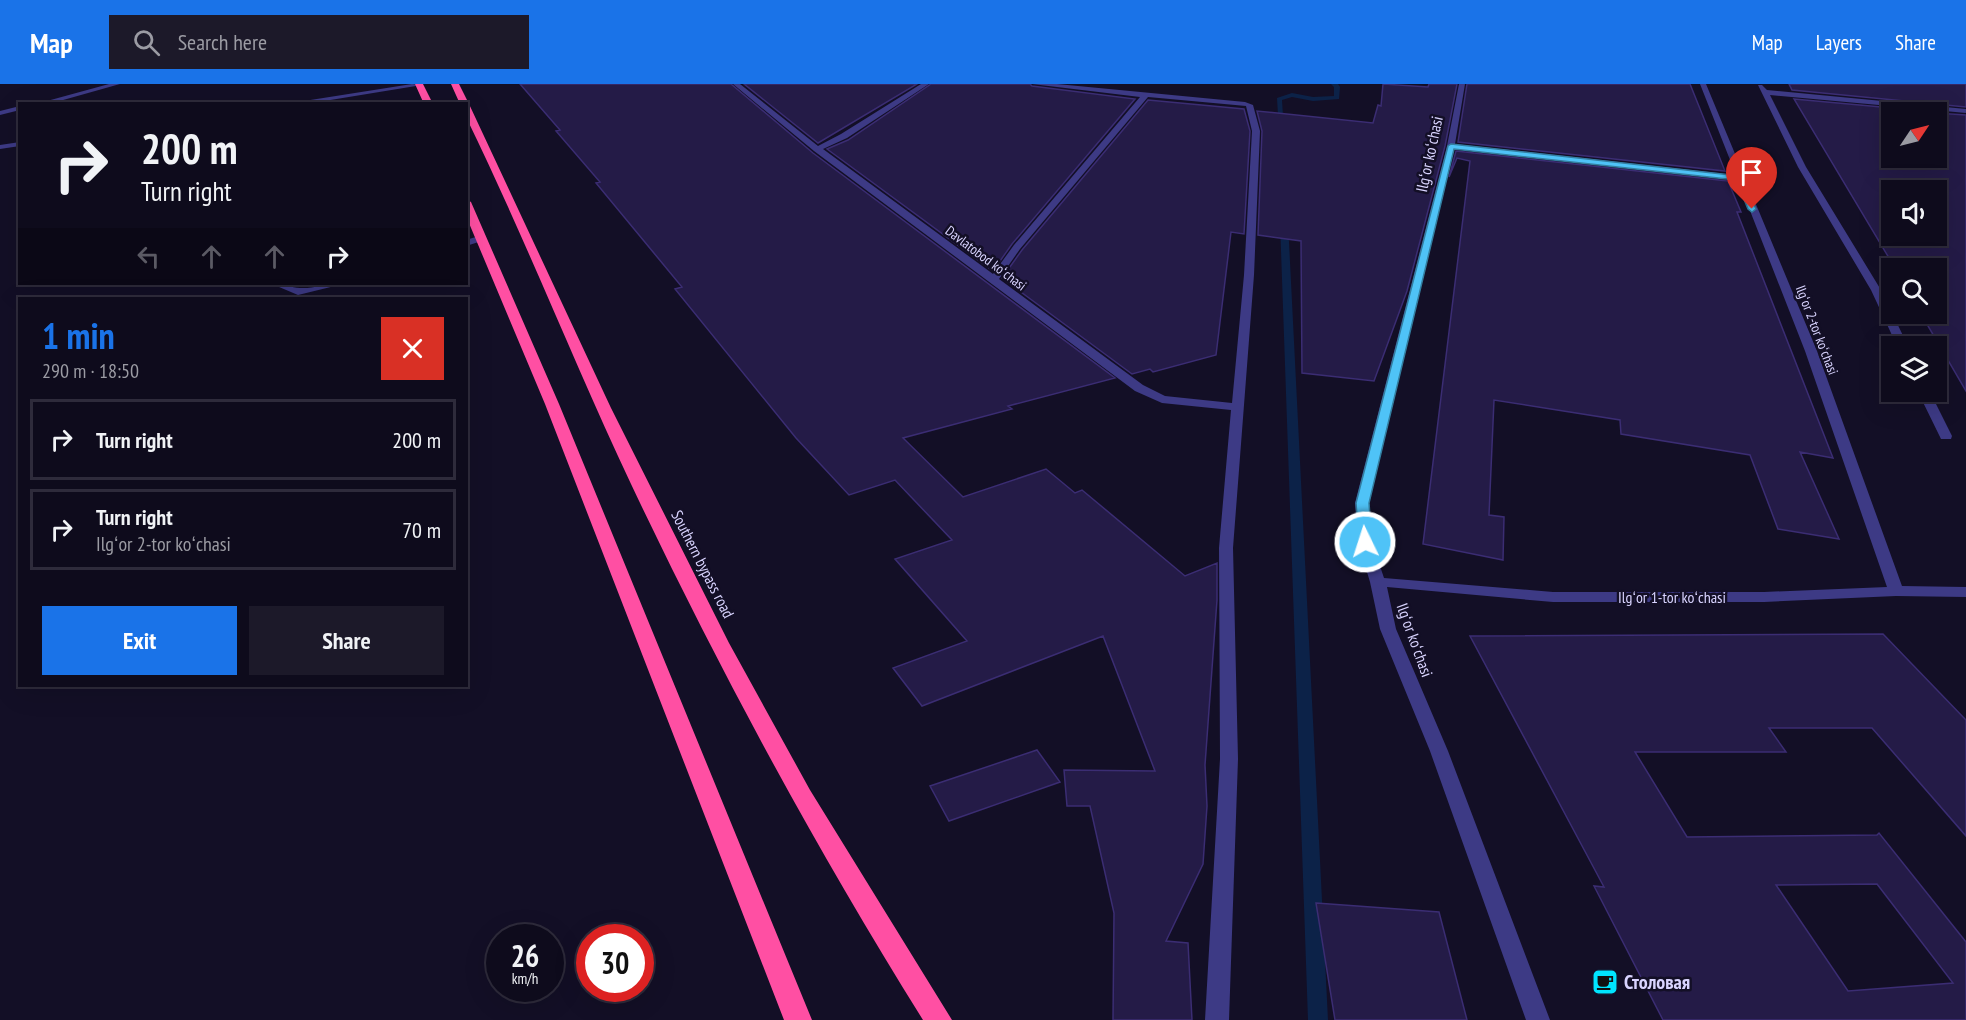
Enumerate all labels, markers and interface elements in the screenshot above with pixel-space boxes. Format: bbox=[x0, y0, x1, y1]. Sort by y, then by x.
search box bbox=[109, 15, 529, 69]
text: Map bbox=[30, 24, 73, 61]
icon: search bbox=[130, 26, 163, 59]
text: Search here bbox=[178, 28, 267, 56]
text: Map bbox=[1752, 29, 1783, 56]
text: Layers bbox=[1816, 29, 1862, 56]
text: Share bbox=[1895, 29, 1936, 56]
north arrow bbox=[1881, 102, 1947, 168]
map controls bbox=[1881, 102, 1947, 402]
street label: Ilgʻor koʻchasi bbox=[1411, 114, 1447, 194]
text: 200 m bbox=[141, 121, 238, 176]
icon: right bbox=[42, 126, 120, 204]
pin bbox=[1726, 147, 1777, 209]
icon: arrive bbox=[1735, 156, 1768, 189]
text: Turn right bbox=[141, 174, 232, 208]
button: sound bbox=[1881, 180, 1947, 246]
street label: Davlatobod koʻchasi bbox=[942, 222, 1030, 294]
icon: left bbox=[132, 240, 165, 273]
icon: ahead bbox=[195, 240, 228, 273]
icon: ahead bbox=[258, 240, 291, 273]
icon: right bbox=[321, 240, 354, 273]
button: search bbox=[1881, 258, 1947, 324]
street label: Ilgʻor 2-tor koʻchasi bbox=[1792, 283, 1842, 377]
text: 1 min bbox=[42, 312, 115, 359]
button: close bbox=[381, 317, 444, 380]
button: layers bbox=[1881, 336, 1947, 402]
text: 290 m · 18:50 bbox=[42, 358, 139, 384]
icon: right bbox=[45, 423, 78, 456]
text: Turn right bbox=[96, 426, 173, 454]
text: 200 m bbox=[392, 426, 441, 454]
text: Turn right bbox=[96, 503, 173, 531]
street label: Southern bypass road bbox=[667, 507, 739, 621]
position arrow bbox=[1333, 510, 1397, 574]
icon: right bbox=[45, 513, 78, 546]
text: 70 m bbox=[402, 516, 441, 544]
text: Ilgʻor 2-tor koʻchasi bbox=[96, 531, 231, 557]
street label: Ilgʻor 1-tor koʻchasi bbox=[1618, 587, 1726, 607]
street label: Ilgʻor koʻchasi bbox=[1392, 600, 1438, 680]
button: Exit bbox=[42, 606, 237, 675]
button: Share bbox=[249, 606, 444, 675]
speed limit sign: 30 bbox=[576, 924, 654, 1002]
text: 26 bbox=[511, 936, 539, 975]
cafe icon: Столовая bbox=[1590, 967, 1620, 997]
text: km/h bbox=[512, 969, 538, 988]
place label: Столовая bbox=[1624, 969, 1690, 995]

